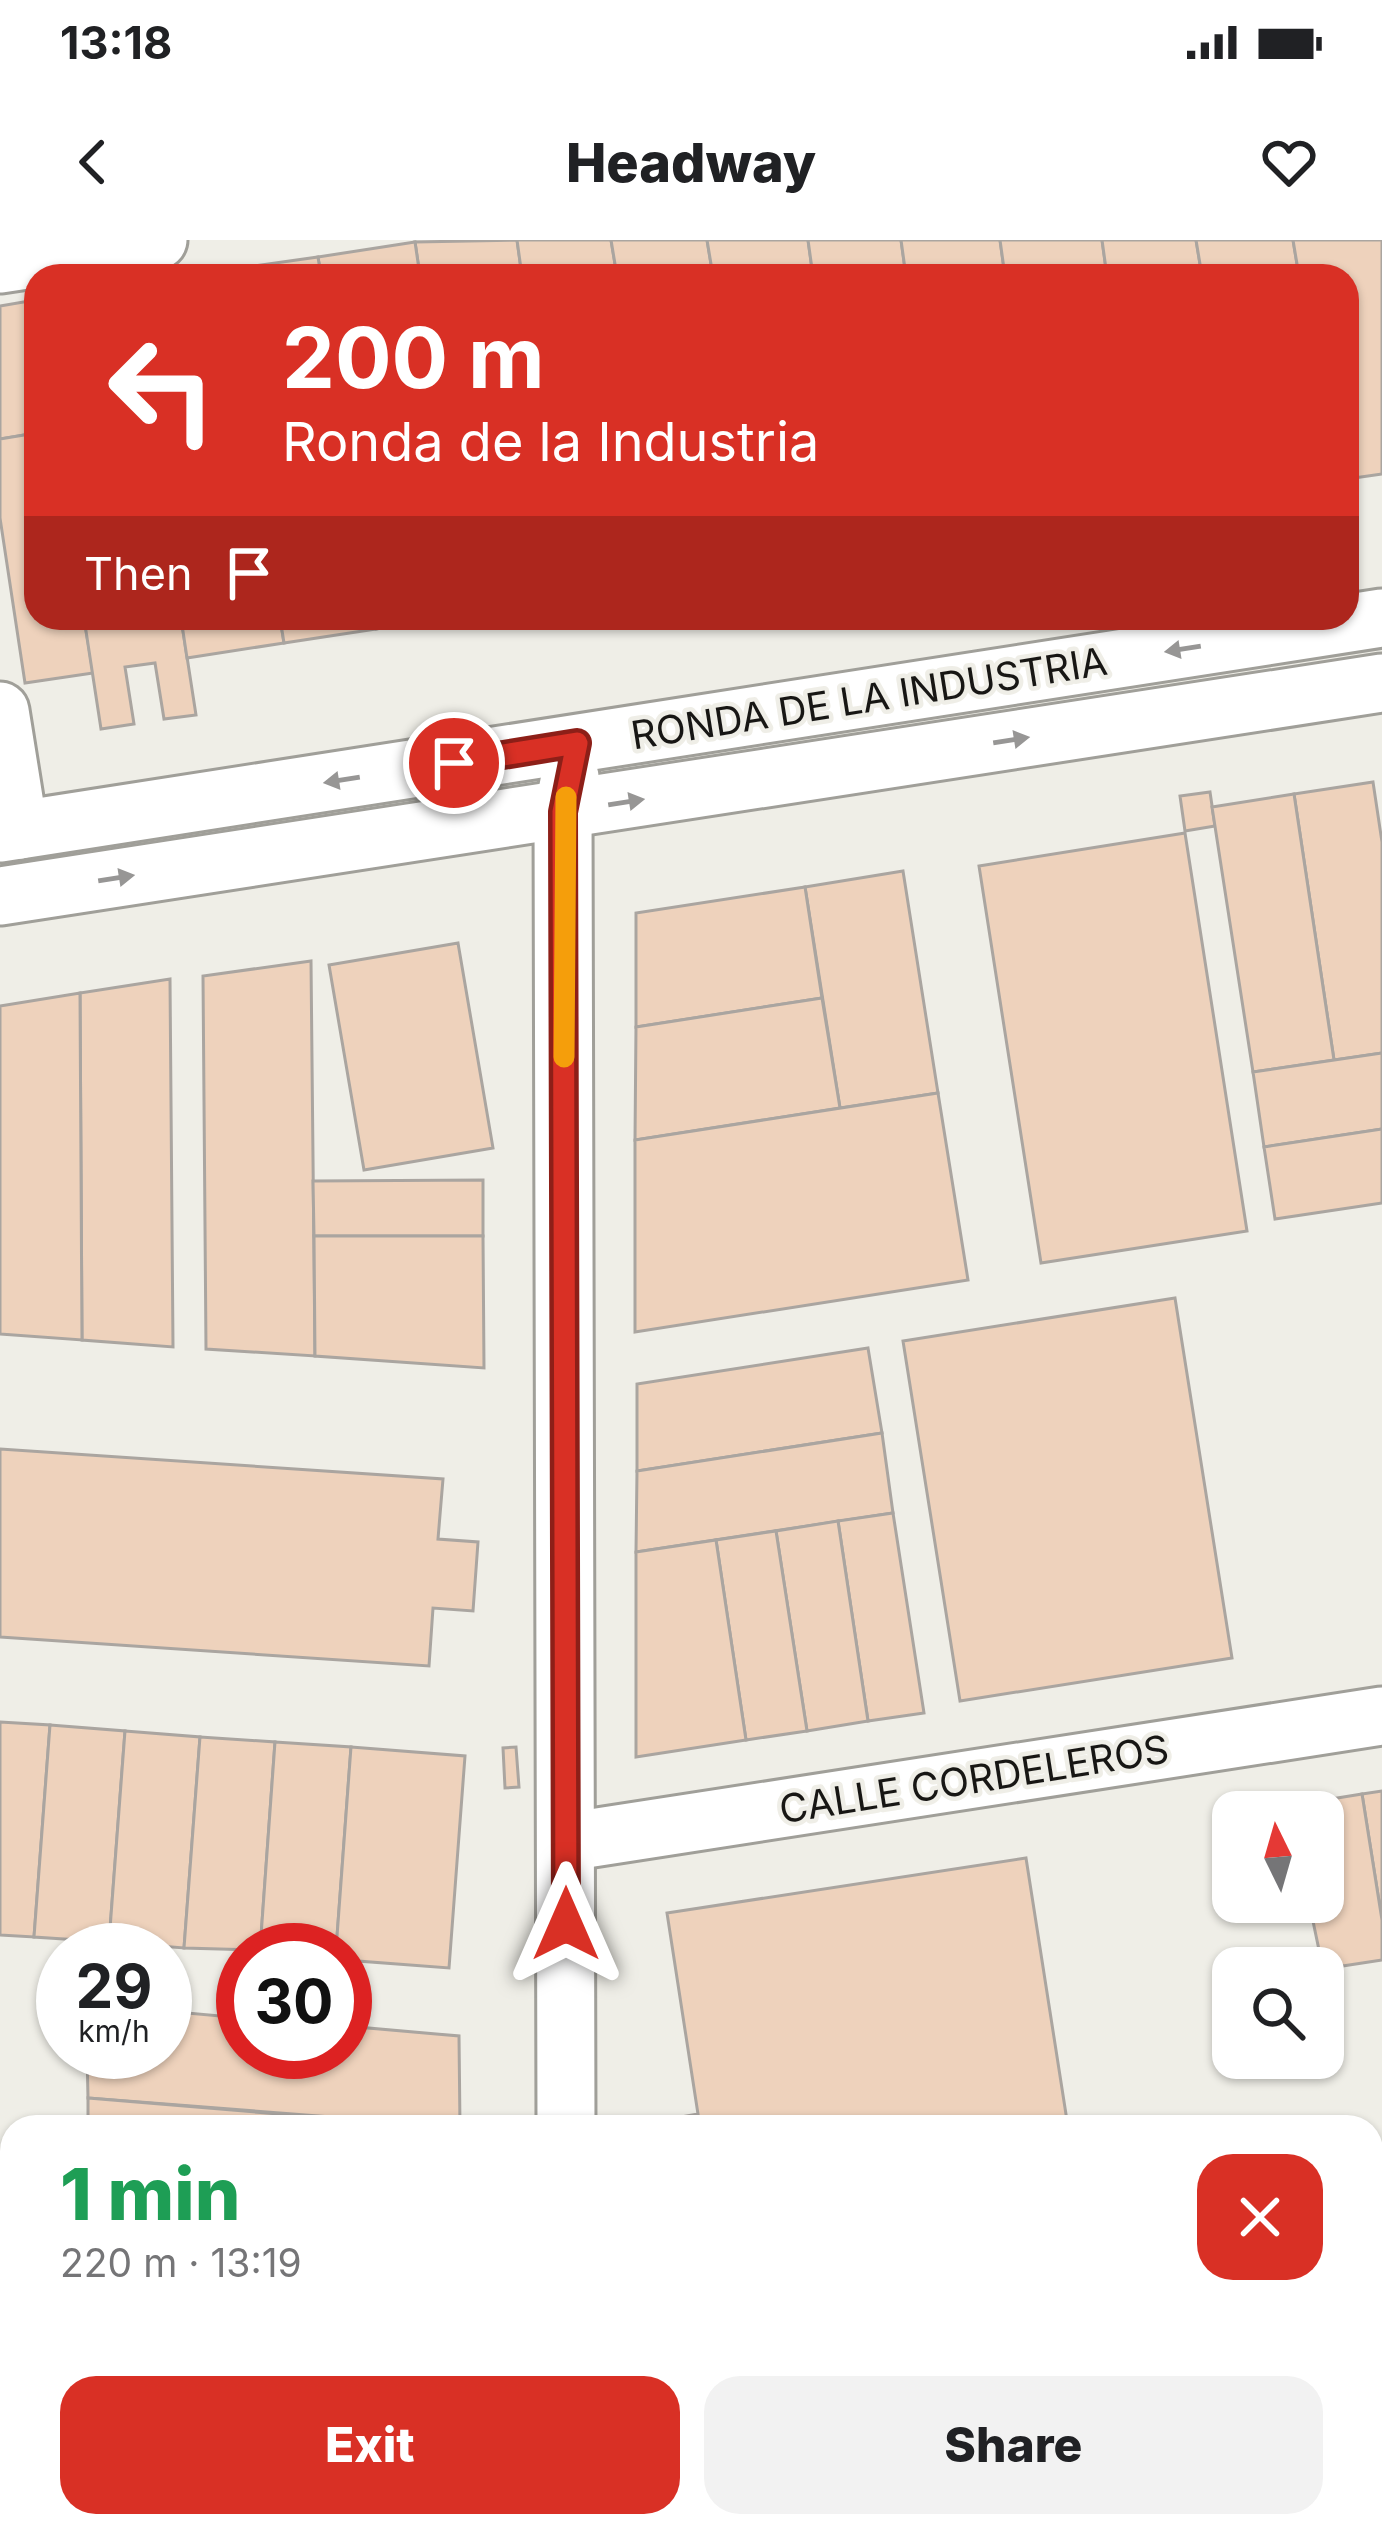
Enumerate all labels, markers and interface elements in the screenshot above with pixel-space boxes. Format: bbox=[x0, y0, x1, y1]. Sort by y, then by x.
text: 13:18 bbox=[60, 15, 172, 70]
icon: back bbox=[60, 129, 126, 195]
icon: heart bbox=[1256, 129, 1322, 195]
text: Headway bbox=[566, 130, 816, 195]
text: 200 m bbox=[282, 307, 545, 408]
icon: left bbox=[84, 312, 240, 468]
text: Ronda de la Industria bbox=[282, 409, 819, 474]
icon: arrive bbox=[216, 540, 282, 606]
text: Then bbox=[84, 546, 192, 601]
street label: RONDA DE LA INDUSTRIA bbox=[628, 637, 1110, 758]
one-way arrow bbox=[1164, 641, 1202, 659]
pin bbox=[403, 712, 505, 814]
icon: arrive bbox=[421, 730, 487, 796]
one-way arrow bbox=[993, 730, 1030, 749]
one-way arrow bbox=[322, 772, 360, 790]
one-way arrow bbox=[608, 792, 645, 811]
one-way arrow bbox=[97, 868, 135, 887]
street label: CALLE CORDELEROS bbox=[776, 1725, 1172, 1833]
north arrow bbox=[1212, 1791, 1344, 1923]
map controls bbox=[1212, 1791, 1344, 2079]
position arrow bbox=[503, 1861, 629, 1987]
speed limit sign: 30 bbox=[216, 1923, 372, 2079]
button: search bbox=[1212, 1947, 1344, 2079]
text: 29 bbox=[76, 1950, 152, 2022]
text: km/h bbox=[78, 2013, 150, 2049]
text: 1 min bbox=[60, 2150, 240, 2237]
button: close bbox=[1197, 2154, 1323, 2280]
text: 220 m · 13:19 bbox=[60, 2239, 302, 2286]
button: Exit bbox=[60, 2376, 680, 2514]
button: Share bbox=[704, 2376, 1323, 2514]

